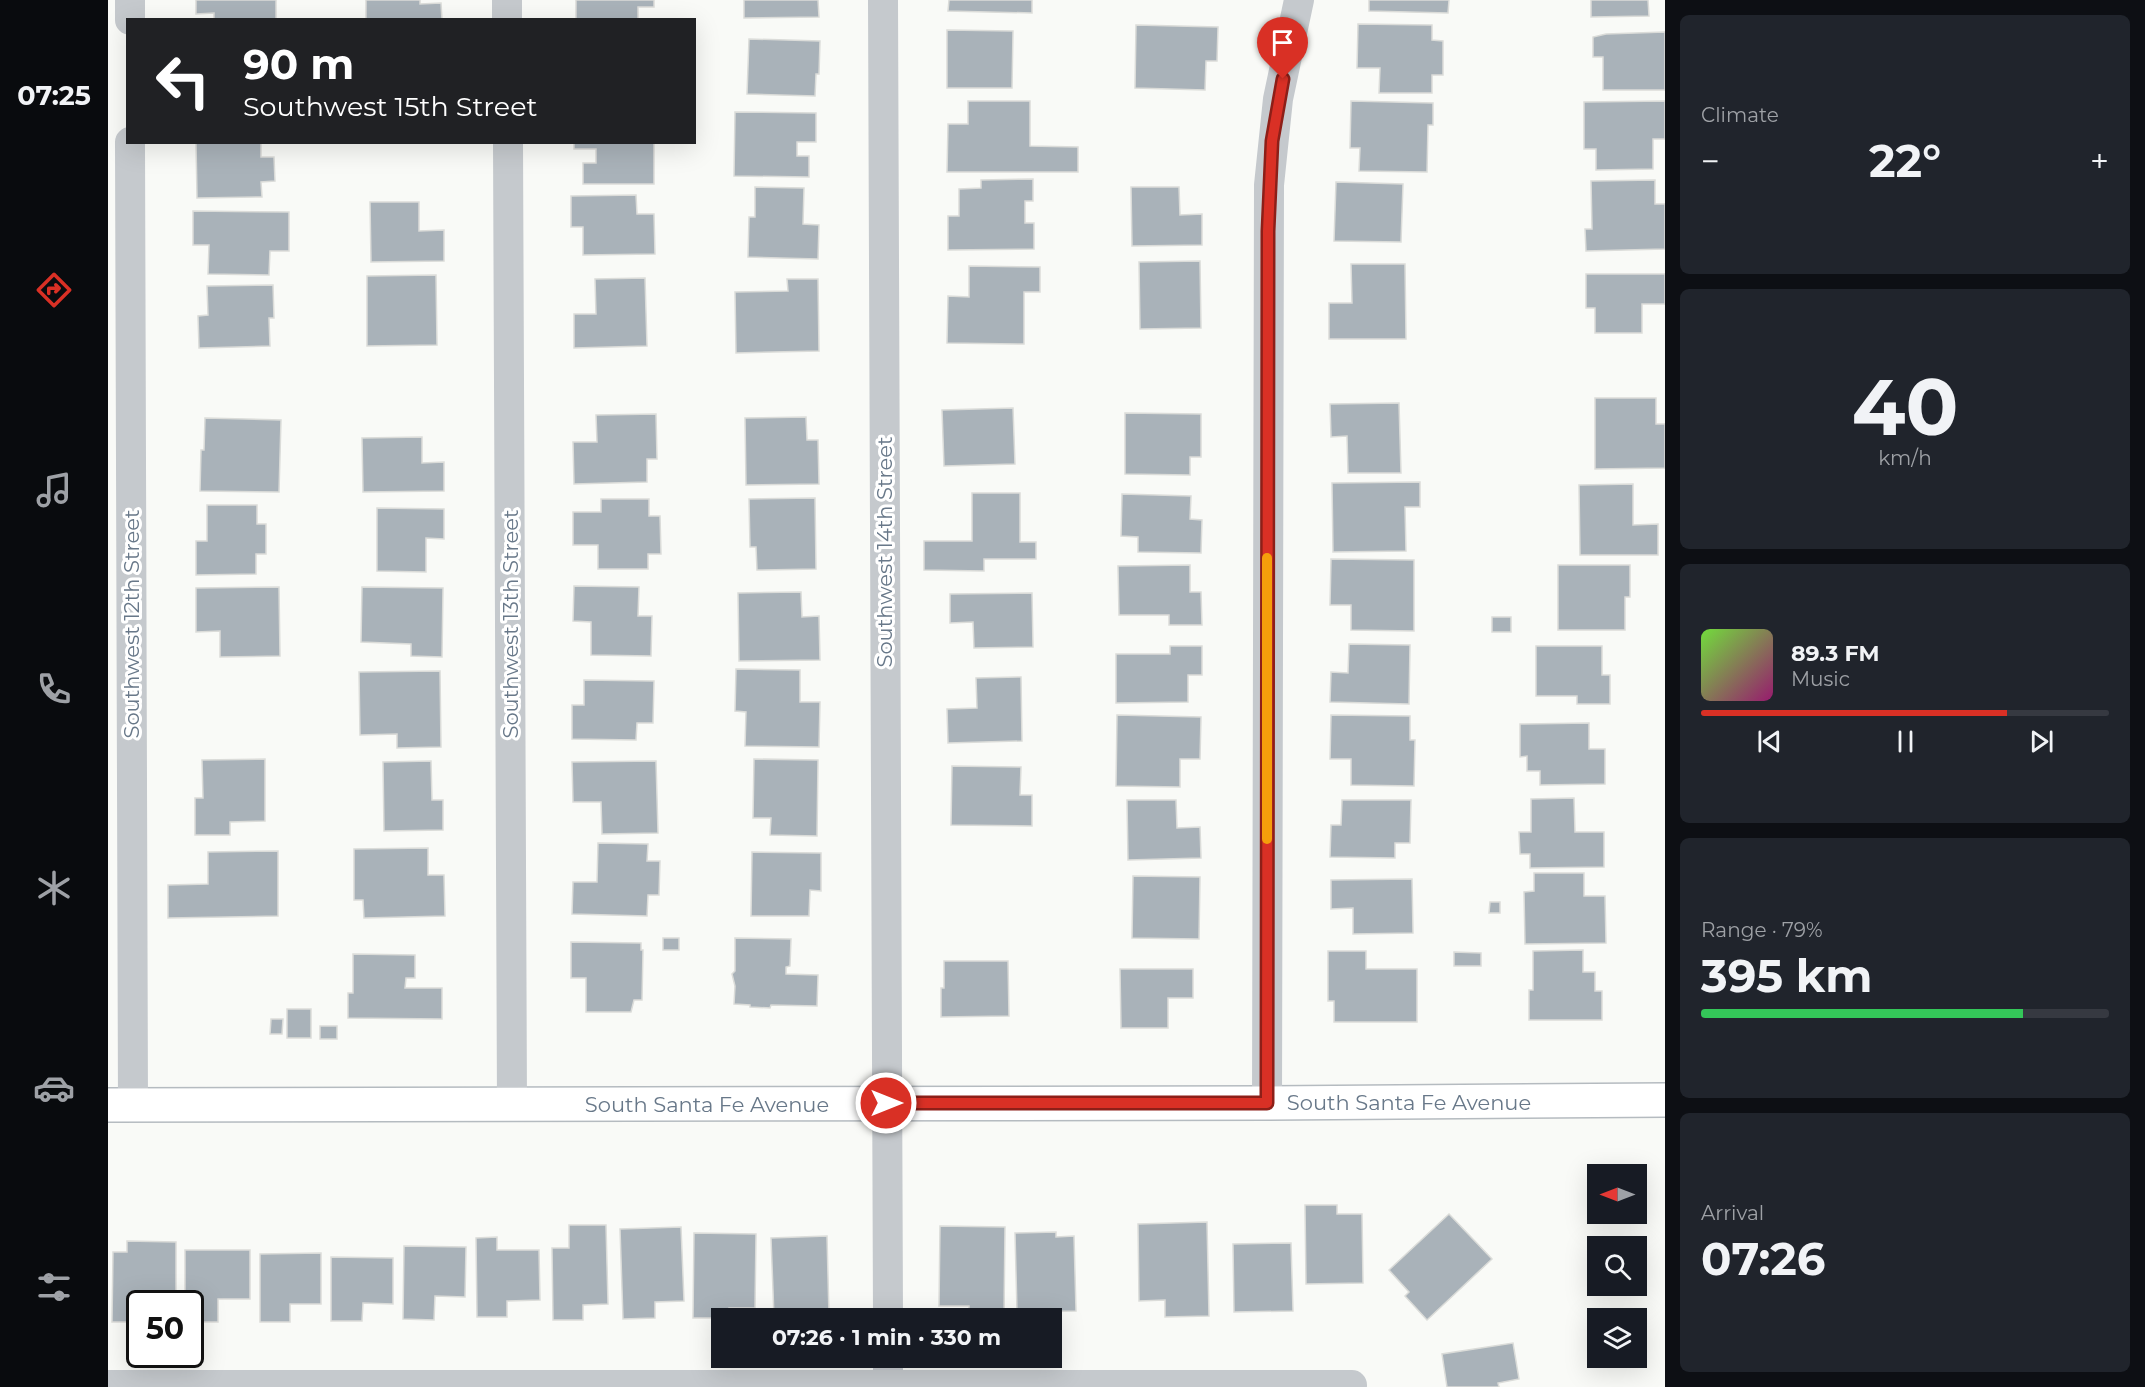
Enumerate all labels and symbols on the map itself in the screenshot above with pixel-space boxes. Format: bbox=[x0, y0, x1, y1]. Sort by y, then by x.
pin bbox=[1257, 17, 1308, 79]
street label: Southwest 14th Street bbox=[872, 437, 897, 667]
street label: Southwest 12th Street bbox=[119, 509, 144, 739]
street label: Southwest 13th Street bbox=[498, 510, 523, 738]
position arrow bbox=[854, 1071, 918, 1135]
street label: South Santa Fe Avenue bbox=[1287, 1090, 1531, 1115]
street label: South Santa Fe Avenue bbox=[585, 1092, 829, 1117]
north arrow bbox=[1587, 1164, 1647, 1224]
speed limit sign: 50 bbox=[126, 1290, 204, 1368]

